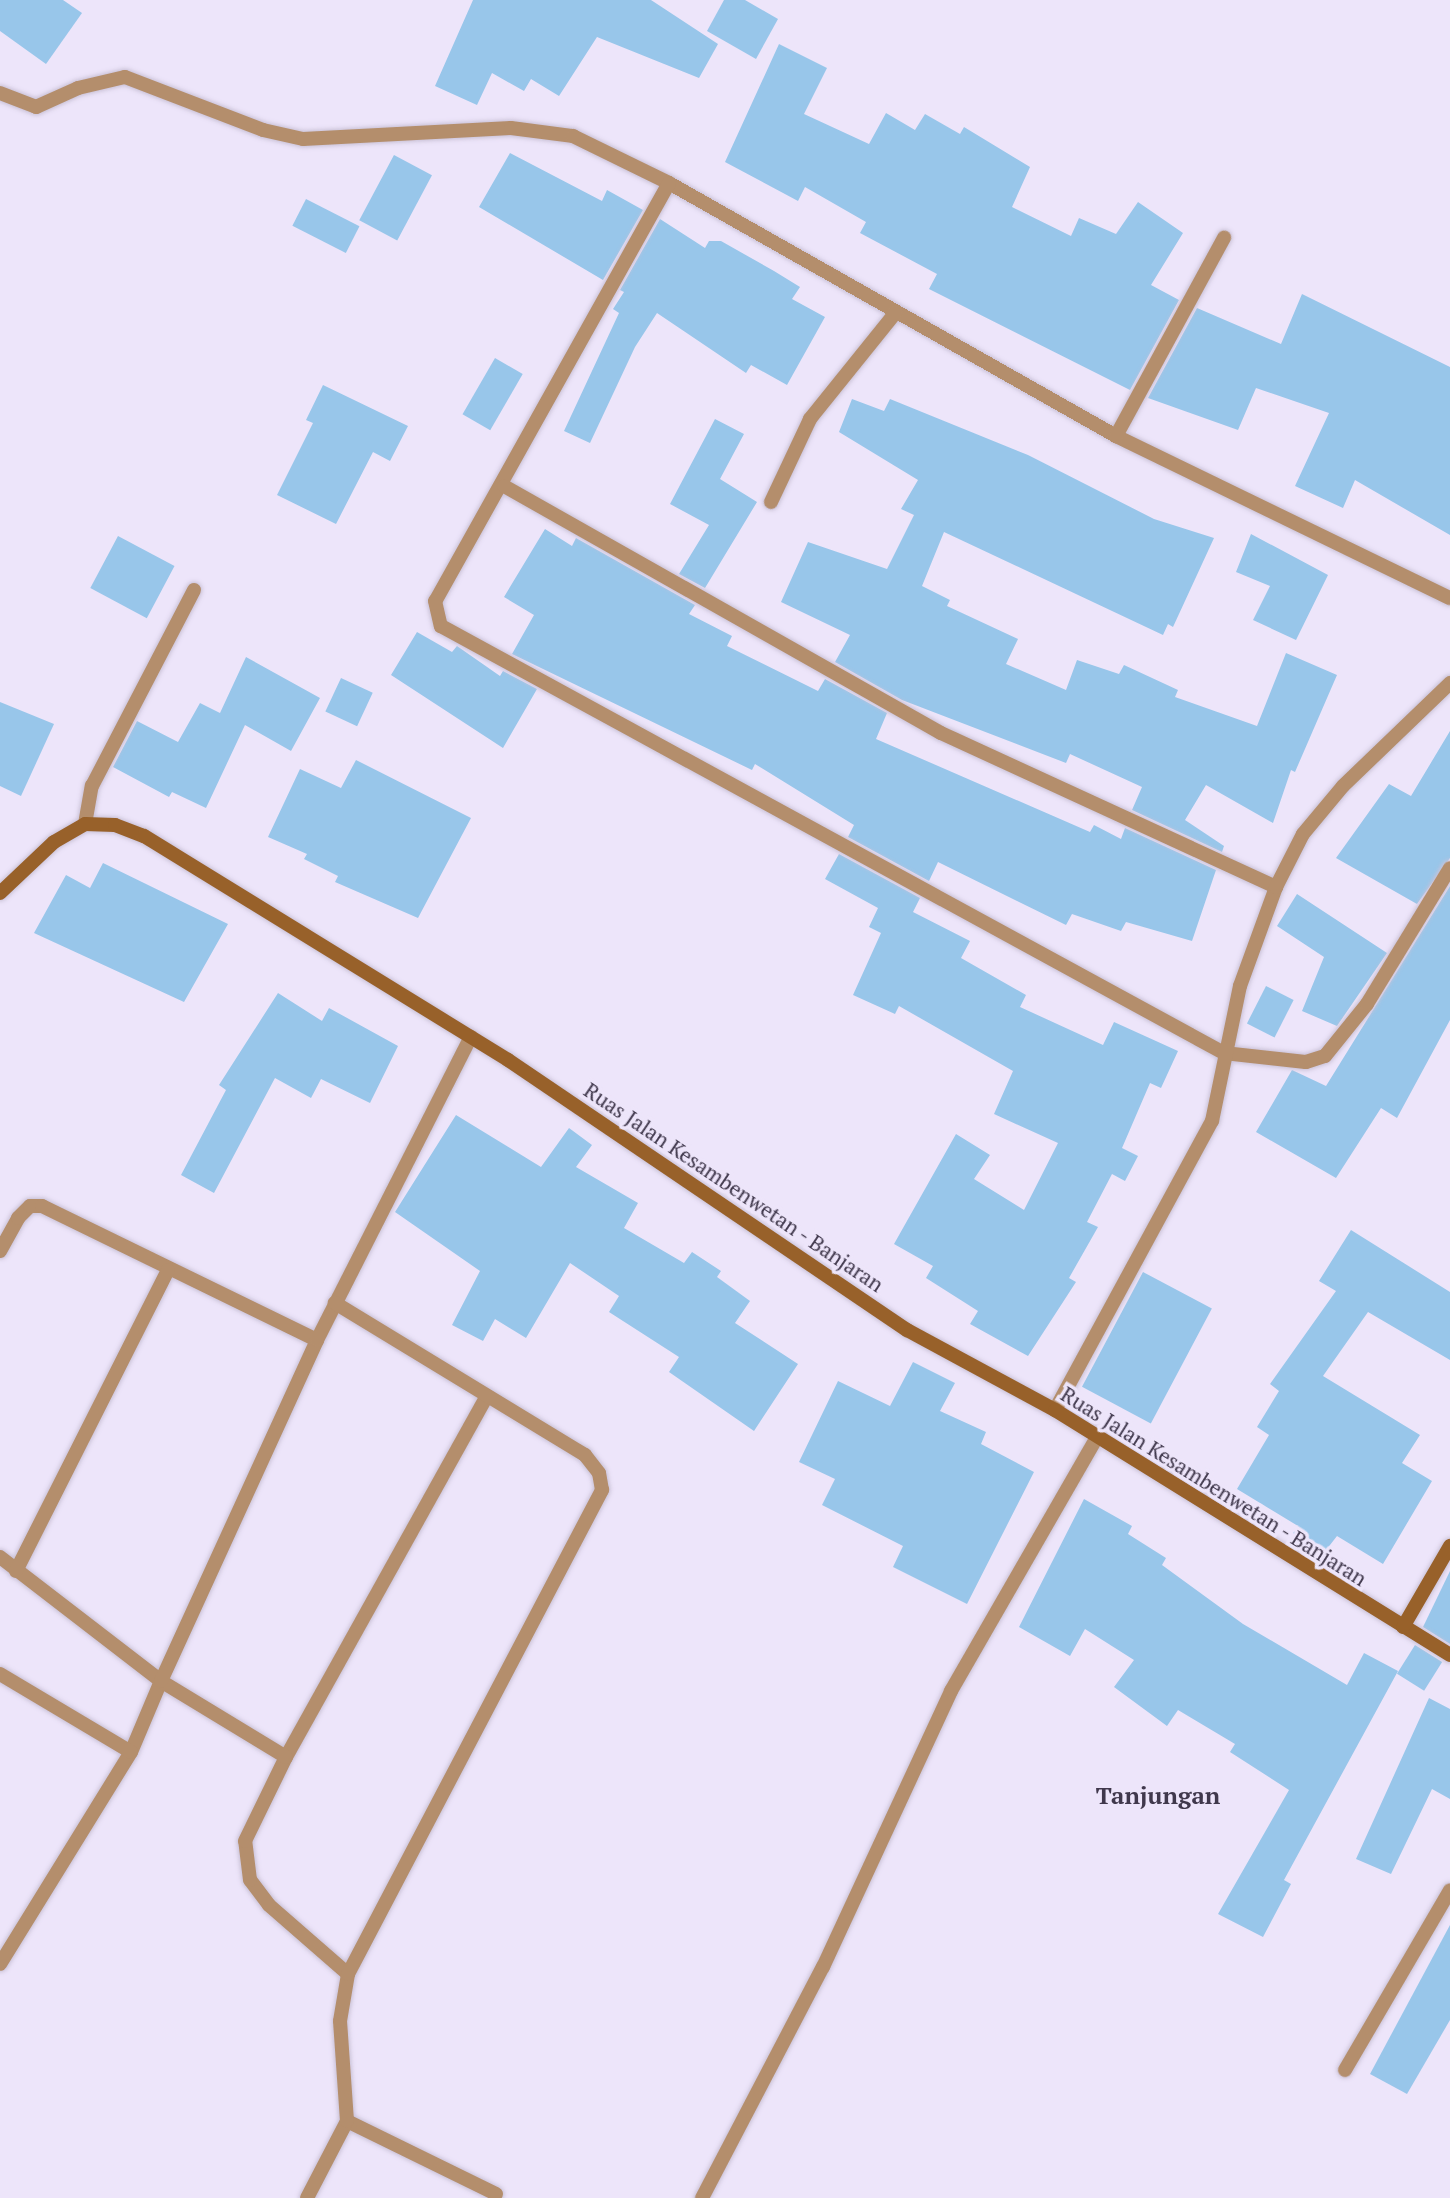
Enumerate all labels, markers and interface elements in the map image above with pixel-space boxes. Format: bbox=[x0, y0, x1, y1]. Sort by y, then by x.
street label: Ruas Jalan Kesambenwetan - Banjaran bbox=[579, 1077, 889, 1297]
street label: Ruas Jalan Kesambenwetan - Banjaran bbox=[1056, 1381, 1372, 1591]
district label: Tanjungan bbox=[1096, 1782, 1220, 1810]

